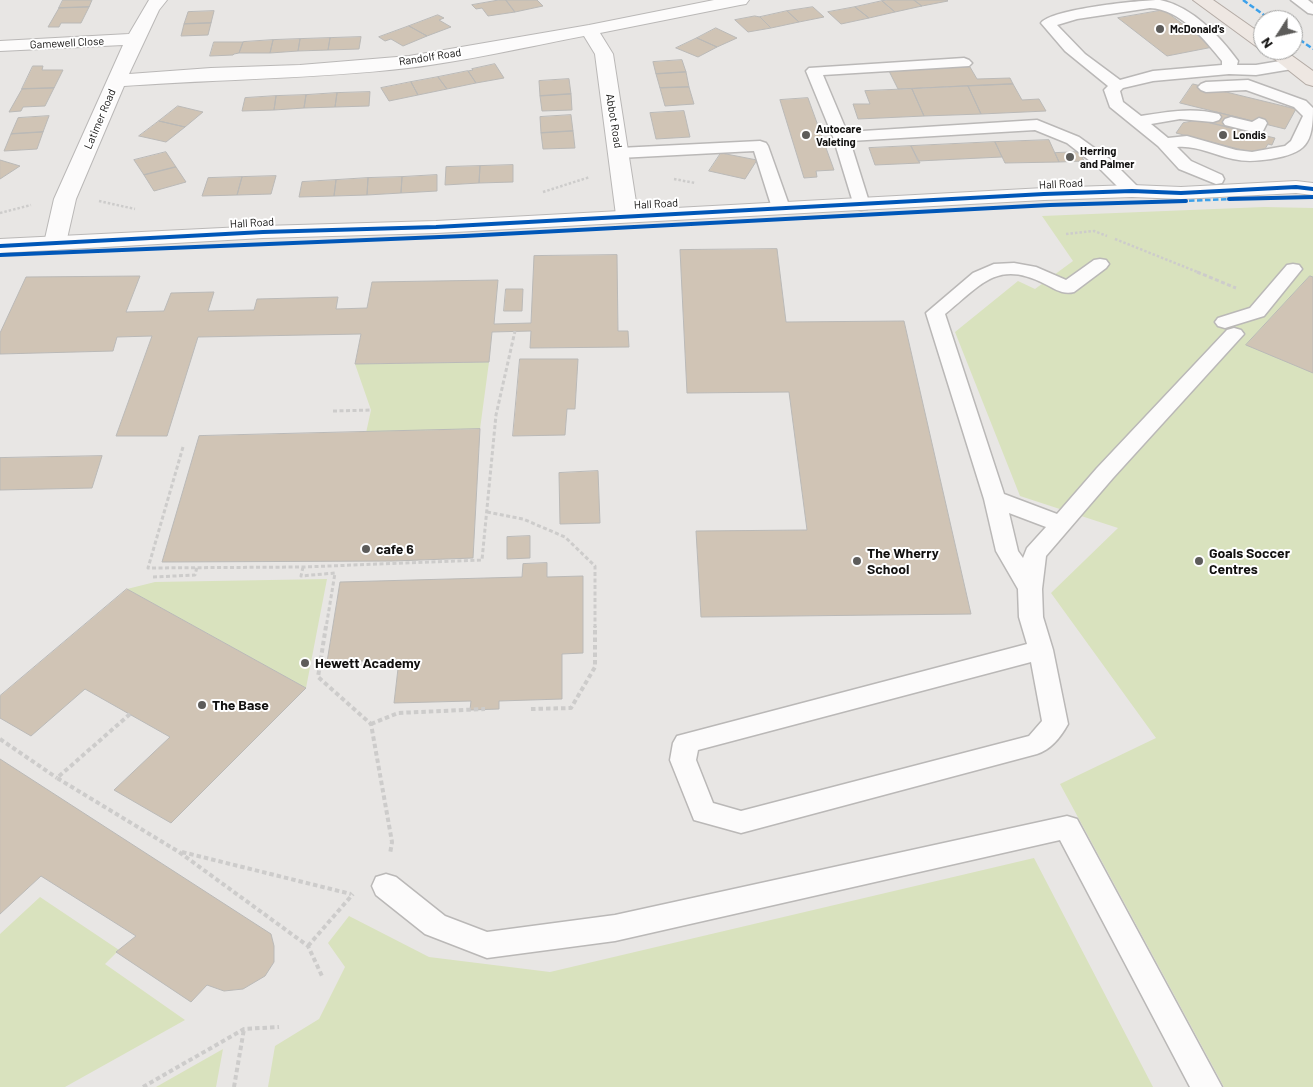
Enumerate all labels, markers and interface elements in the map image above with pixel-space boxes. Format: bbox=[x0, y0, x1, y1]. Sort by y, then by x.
north arrow bbox=[1253, 10, 1303, 60]
place label: McDonald's bbox=[1170, 22, 1225, 36]
marker: McDonald's bbox=[1154, 23, 1166, 35]
street label: Gamewell Close bbox=[30, 34, 104, 52]
text: N bbox=[1256, 35, 1276, 52]
street label: Randolf Road bbox=[398, 46, 462, 68]
street label: Latimer Road bbox=[81, 87, 119, 151]
street label: Abbot Road bbox=[603, 93, 625, 149]
place label: Autocare Valeting bbox=[816, 122, 861, 148]
place label: Londis bbox=[1233, 128, 1266, 142]
marker: Autocare Valeting bbox=[800, 129, 812, 141]
marker: Londis bbox=[1217, 129, 1229, 141]
place label: Herring and Palmer bbox=[1080, 144, 1135, 170]
marker: Herring and Palmer bbox=[1064, 151, 1076, 163]
street label: Hall Road bbox=[1038, 176, 1084, 192]
street label: Hall Road bbox=[633, 196, 679, 212]
street label: Hall Road bbox=[229, 215, 275, 231]
place label: cafe 6 bbox=[376, 541, 414, 557]
marker: cafe 6 bbox=[360, 543, 372, 555]
place label: The Wherry School bbox=[867, 545, 939, 578]
place label: Goals Soccer Centres bbox=[1209, 545, 1290, 578]
marker: The Wherry School bbox=[851, 555, 863, 567]
marker: Goals Soccer Centres bbox=[1193, 555, 1205, 567]
place label: Hewett Academy bbox=[315, 655, 421, 671]
marker: Hewett Academy bbox=[299, 657, 311, 669]
place label: The Base bbox=[212, 697, 269, 713]
marker: The Base bbox=[196, 699, 208, 711]

